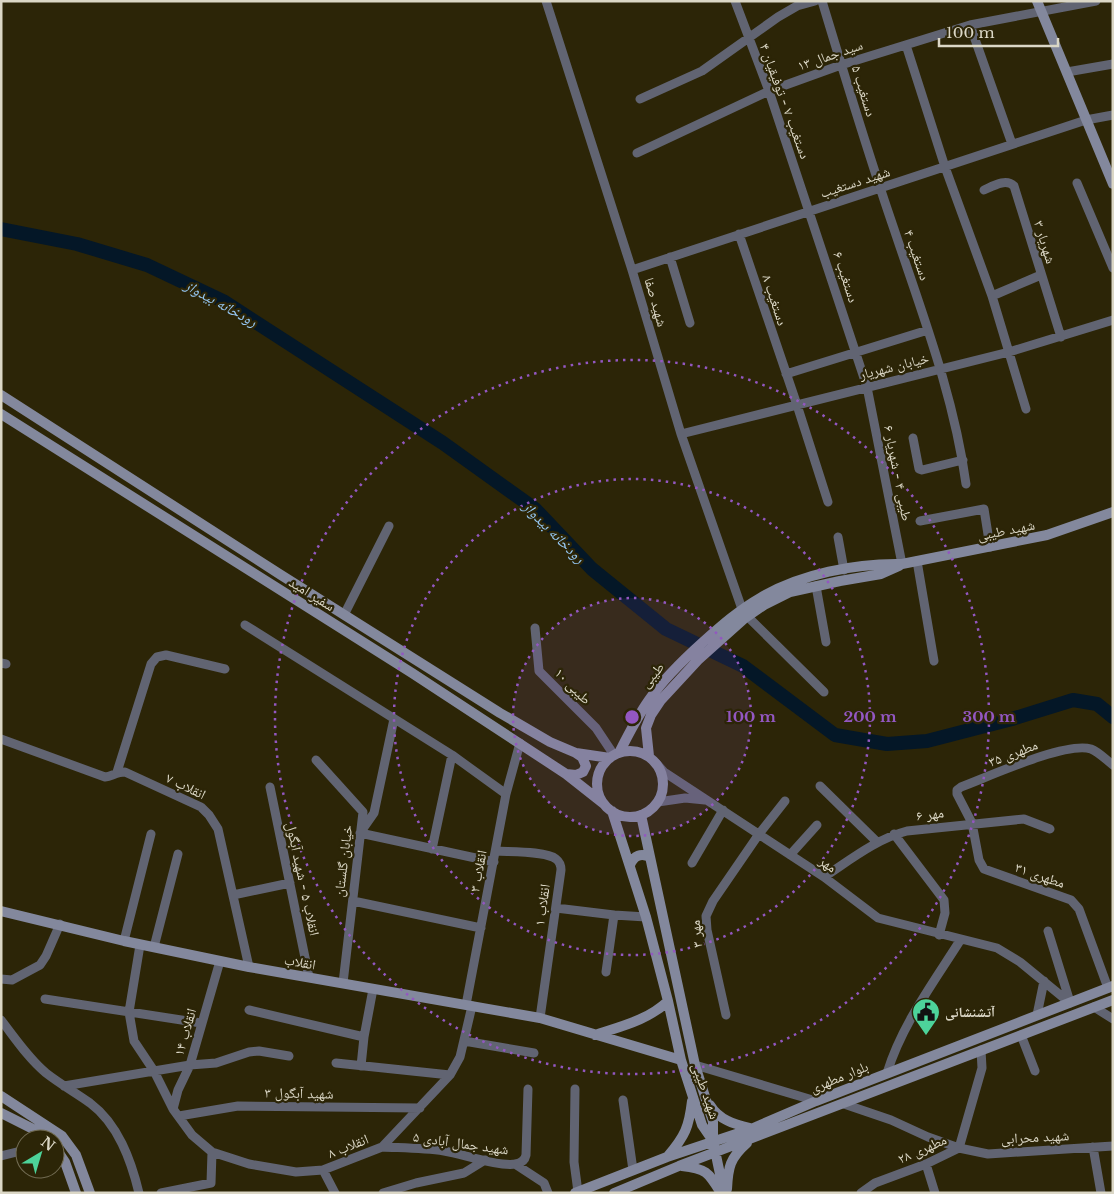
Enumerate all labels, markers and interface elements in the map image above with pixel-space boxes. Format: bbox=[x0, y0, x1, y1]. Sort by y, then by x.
scale bar bbox=[939, 15, 1058, 47]
text: 100 m bbox=[946, 23, 995, 42]
street label: سید جمال ۱۳ bbox=[795, 35, 865, 75]
street label: دستغیب ۷ - توفیقیان ۴ bbox=[756, 41, 814, 162]
street label: دستغیب ۵ bbox=[848, 63, 880, 119]
street label: شهید دستغیب bbox=[818, 162, 892, 202]
street label: شهریار ۳ bbox=[1030, 218, 1060, 266]
street label: دستغیب ۴ bbox=[900, 227, 934, 283]
street label: دستغیب ۶ bbox=[829, 249, 863, 305]
street label: دستغیب ۸ bbox=[758, 272, 792, 328]
water label: رودخانه بیدواز bbox=[180, 275, 261, 331]
street label: شهید صفا bbox=[640, 275, 672, 329]
street label: خیابان شهریار bbox=[856, 349, 931, 384]
street label: طیبی ۴ - شهریار ۶ bbox=[880, 424, 916, 522]
water label: رودخانه بیدواز bbox=[518, 496, 589, 567]
street label: شهید طیبی bbox=[976, 516, 1036, 544]
street label: سفیر امید bbox=[286, 573, 338, 615]
street label: طیبی bbox=[636, 658, 668, 692]
street label: طیبی ۱۰ bbox=[551, 664, 595, 708]
text: 100 m bbox=[726, 707, 776, 726]
text: 200 m bbox=[844, 707, 897, 726]
text: 300 m bbox=[963, 707, 1016, 726]
centre of rings bbox=[623, 708, 641, 726]
street label: مطهری ۳۵ bbox=[986, 735, 1040, 771]
street label: انقلاب ۷ bbox=[163, 769, 209, 803]
street label: مهر ۶ bbox=[915, 803, 945, 825]
street label: انقلاب ۵ - شهید آبگول bbox=[282, 821, 324, 937]
street label: خیابان گلستان bbox=[330, 824, 356, 898]
street label: انقلاب ۳ bbox=[465, 849, 491, 893]
street label: مهر bbox=[815, 851, 840, 876]
street label: مطهری ۳۱ bbox=[1013, 858, 1067, 892]
street label: انقلاب ۱ bbox=[530, 883, 554, 927]
street label: مهر ۳ bbox=[686, 919, 706, 949]
street label: انقلاب bbox=[283, 950, 317, 974]
public building icon: آتشنشانی bbox=[911, 997, 941, 1036]
place label: آتشنشانی bbox=[945, 1003, 995, 1021]
street label: انقلاب ۱۴ bbox=[170, 1006, 200, 1058]
street label: بلوار مطهری bbox=[807, 1057, 871, 1097]
street label: شهید طیبی bbox=[688, 1061, 724, 1121]
street label: شهید آبگول ۳ bbox=[264, 1083, 334, 1103]
street label: شهید محرابی bbox=[1000, 1126, 1070, 1148]
street label: شهید جمال آبادی ۵ bbox=[412, 1127, 510, 1159]
north arrow bbox=[15, 1129, 65, 1179]
street label: انقلاب ۸ bbox=[325, 1130, 371, 1162]
street label: مطهری ۲۸ bbox=[895, 1130, 949, 1168]
text: N bbox=[37, 1133, 59, 1155]

